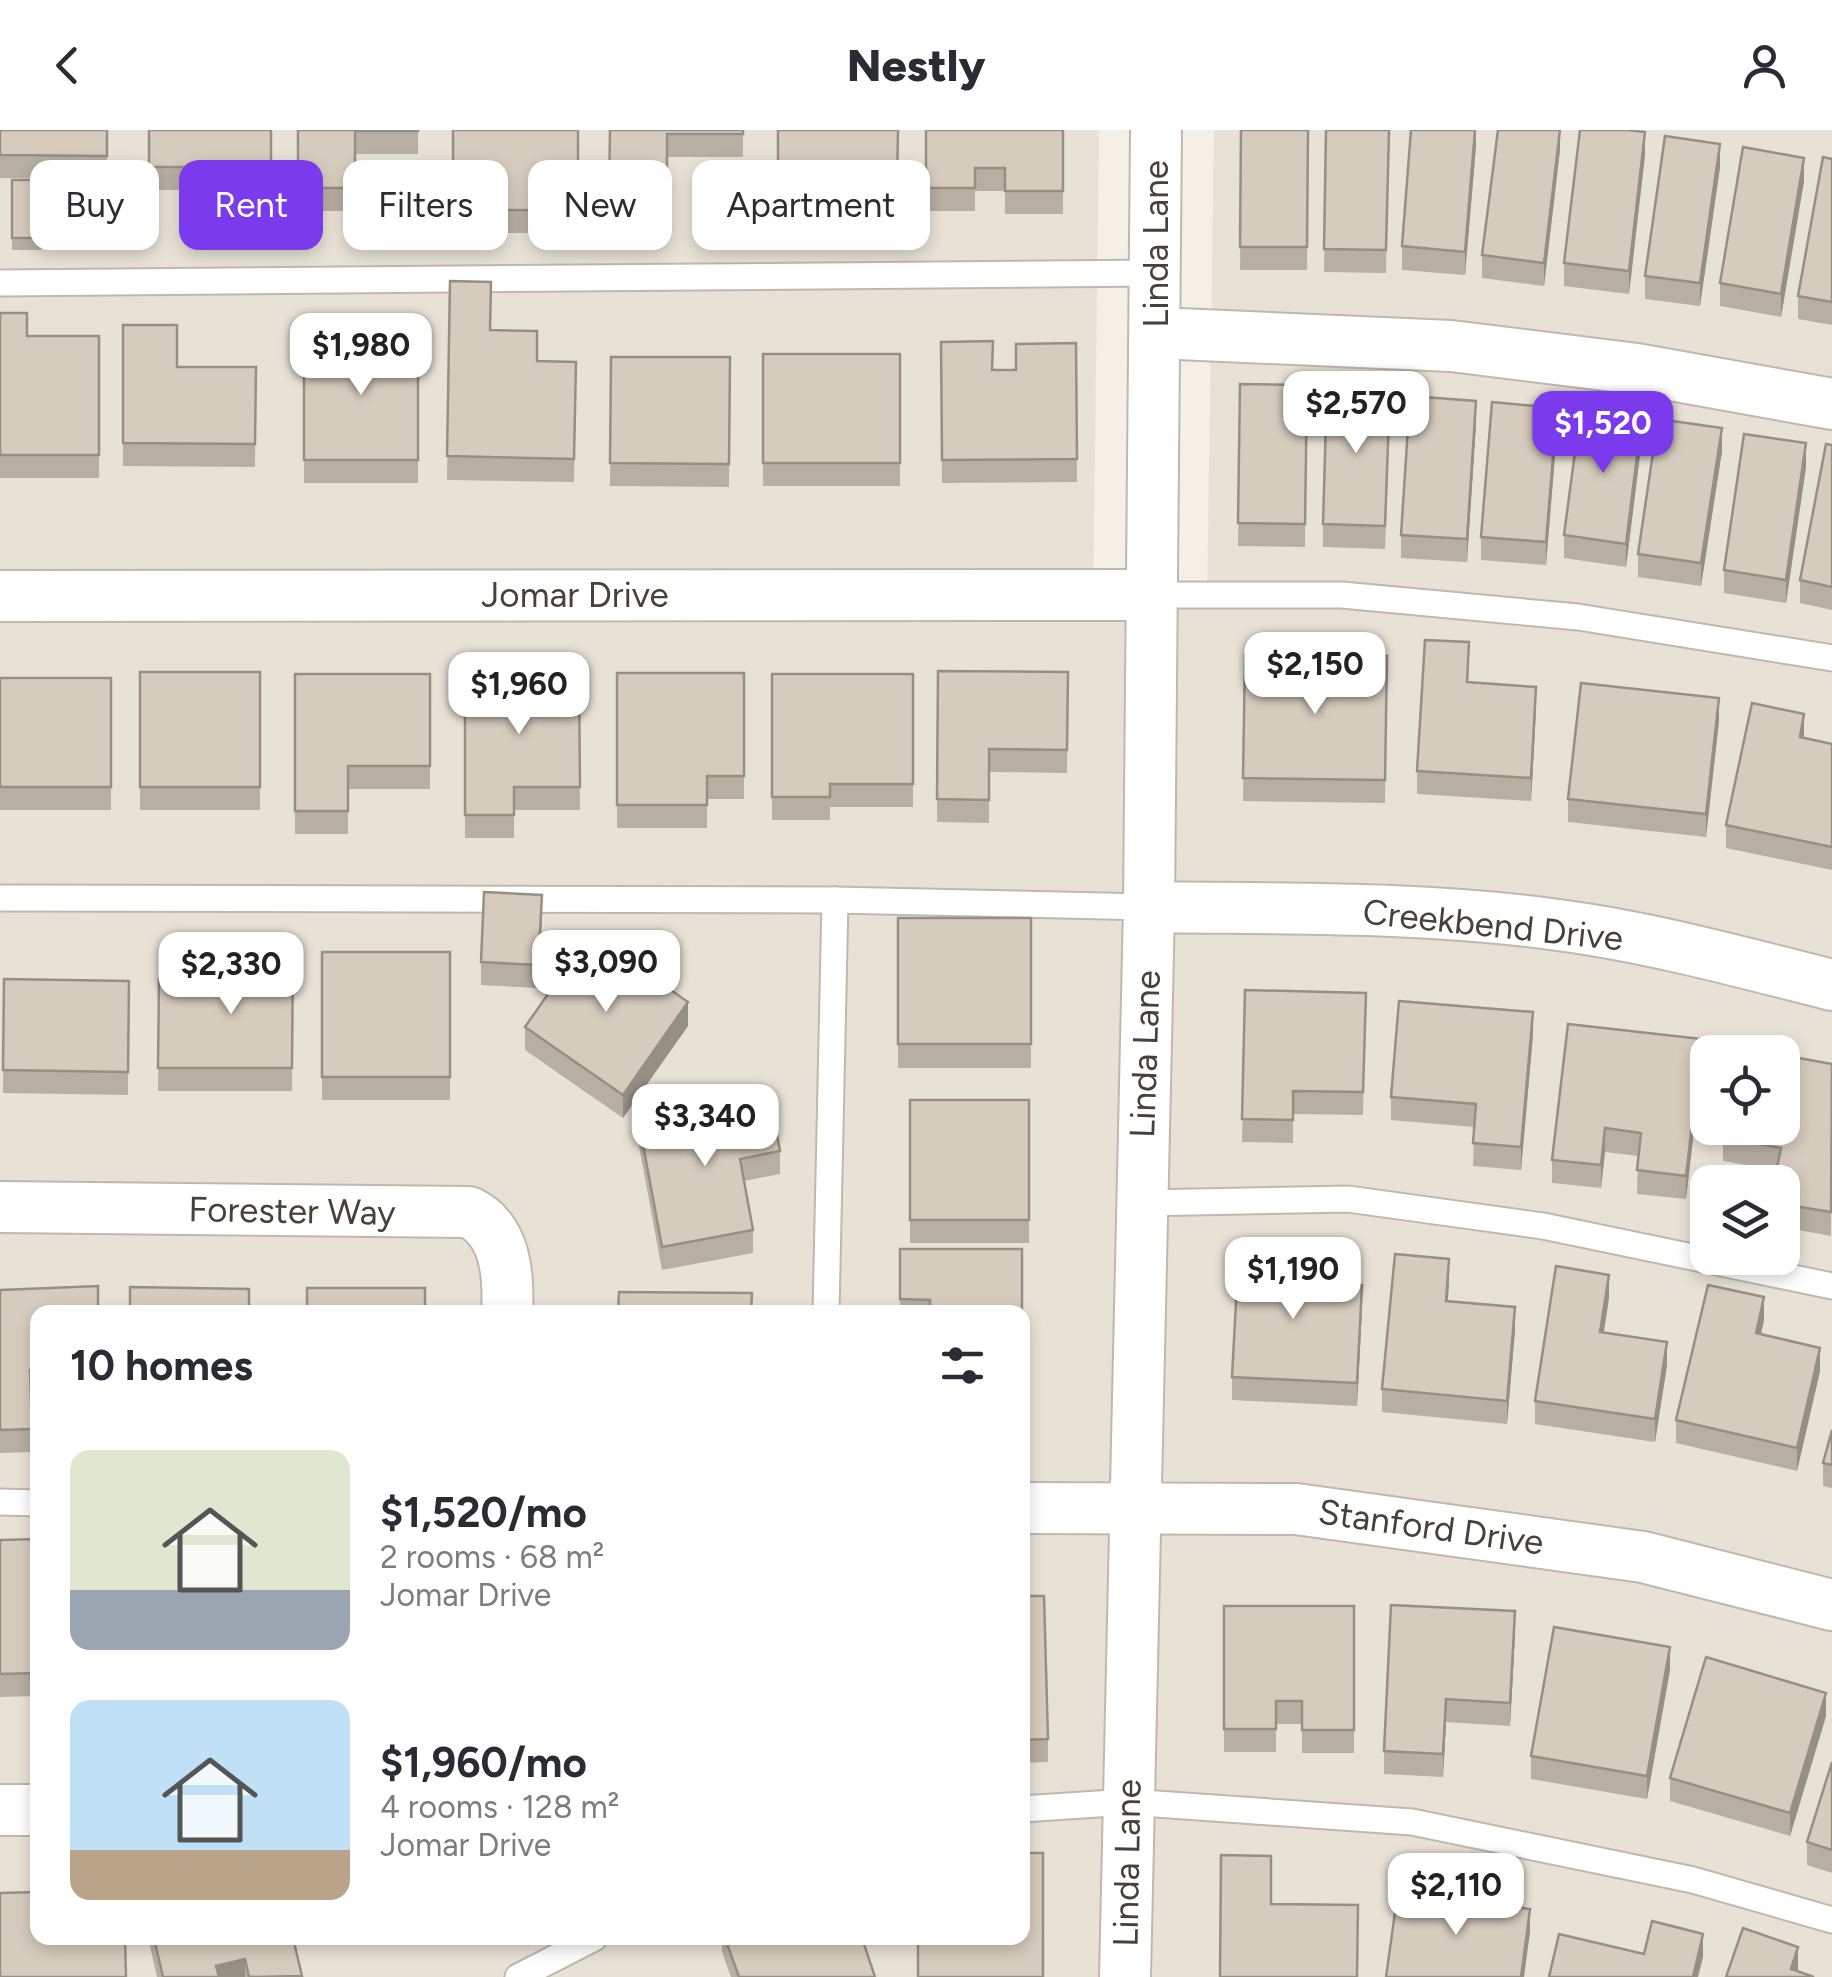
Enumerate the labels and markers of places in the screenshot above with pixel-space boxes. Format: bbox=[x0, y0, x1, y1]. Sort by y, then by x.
pin: $1,980 bbox=[280, 313, 442, 398]
pin: $2,570 bbox=[1275, 371, 1437, 456]
pin: $1,520 bbox=[1522, 391, 1684, 476]
pin: $2,150 bbox=[1234, 632, 1396, 717]
pin: $1,960 bbox=[438, 652, 600, 737]
pin: $3,090 bbox=[525, 930, 687, 1015]
pin: $2,330 bbox=[150, 932, 312, 1017]
pin: $3,340 bbox=[624, 1084, 786, 1169]
pin: $1,190 bbox=[1212, 1237, 1374, 1322]
pin: $2,110 bbox=[1375, 1853, 1537, 1938]

